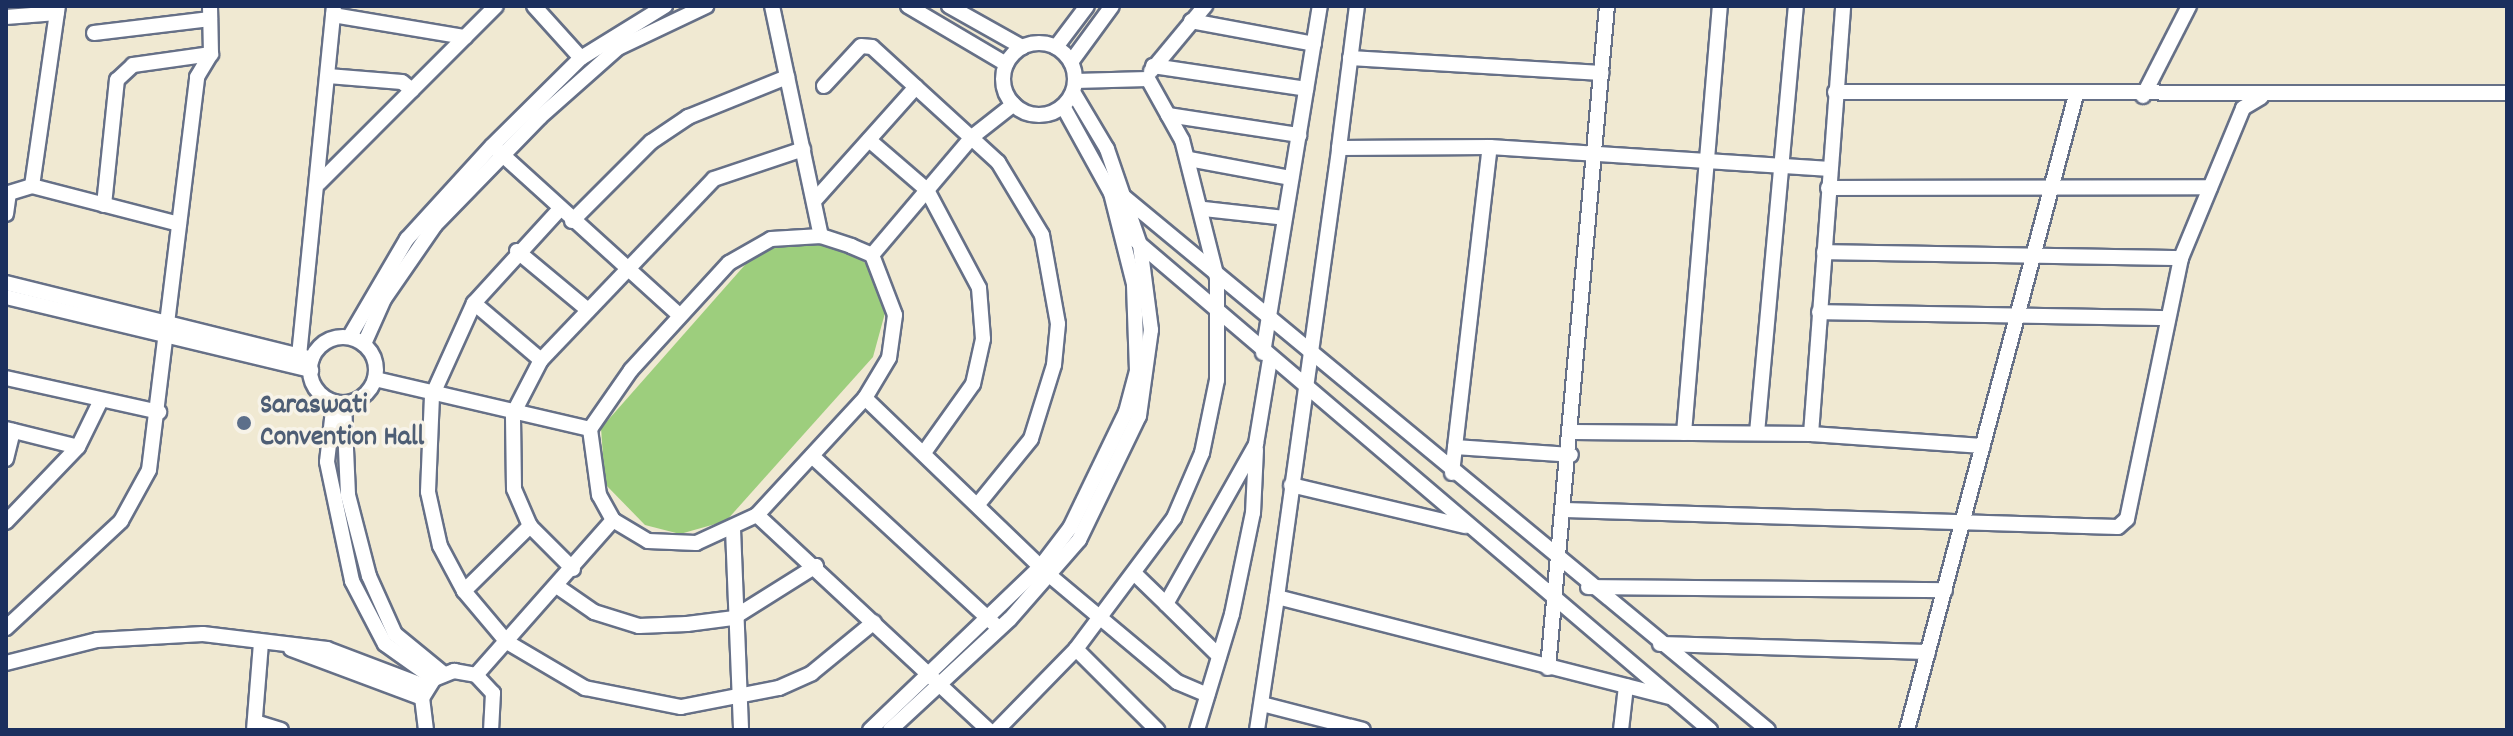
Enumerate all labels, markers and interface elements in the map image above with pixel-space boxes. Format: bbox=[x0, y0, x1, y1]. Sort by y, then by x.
place label: Saraswati Convention Hall bbox=[260, 390, 424, 456]
marker: Saraswati Convention Hall bbox=[235, 414, 253, 432]

